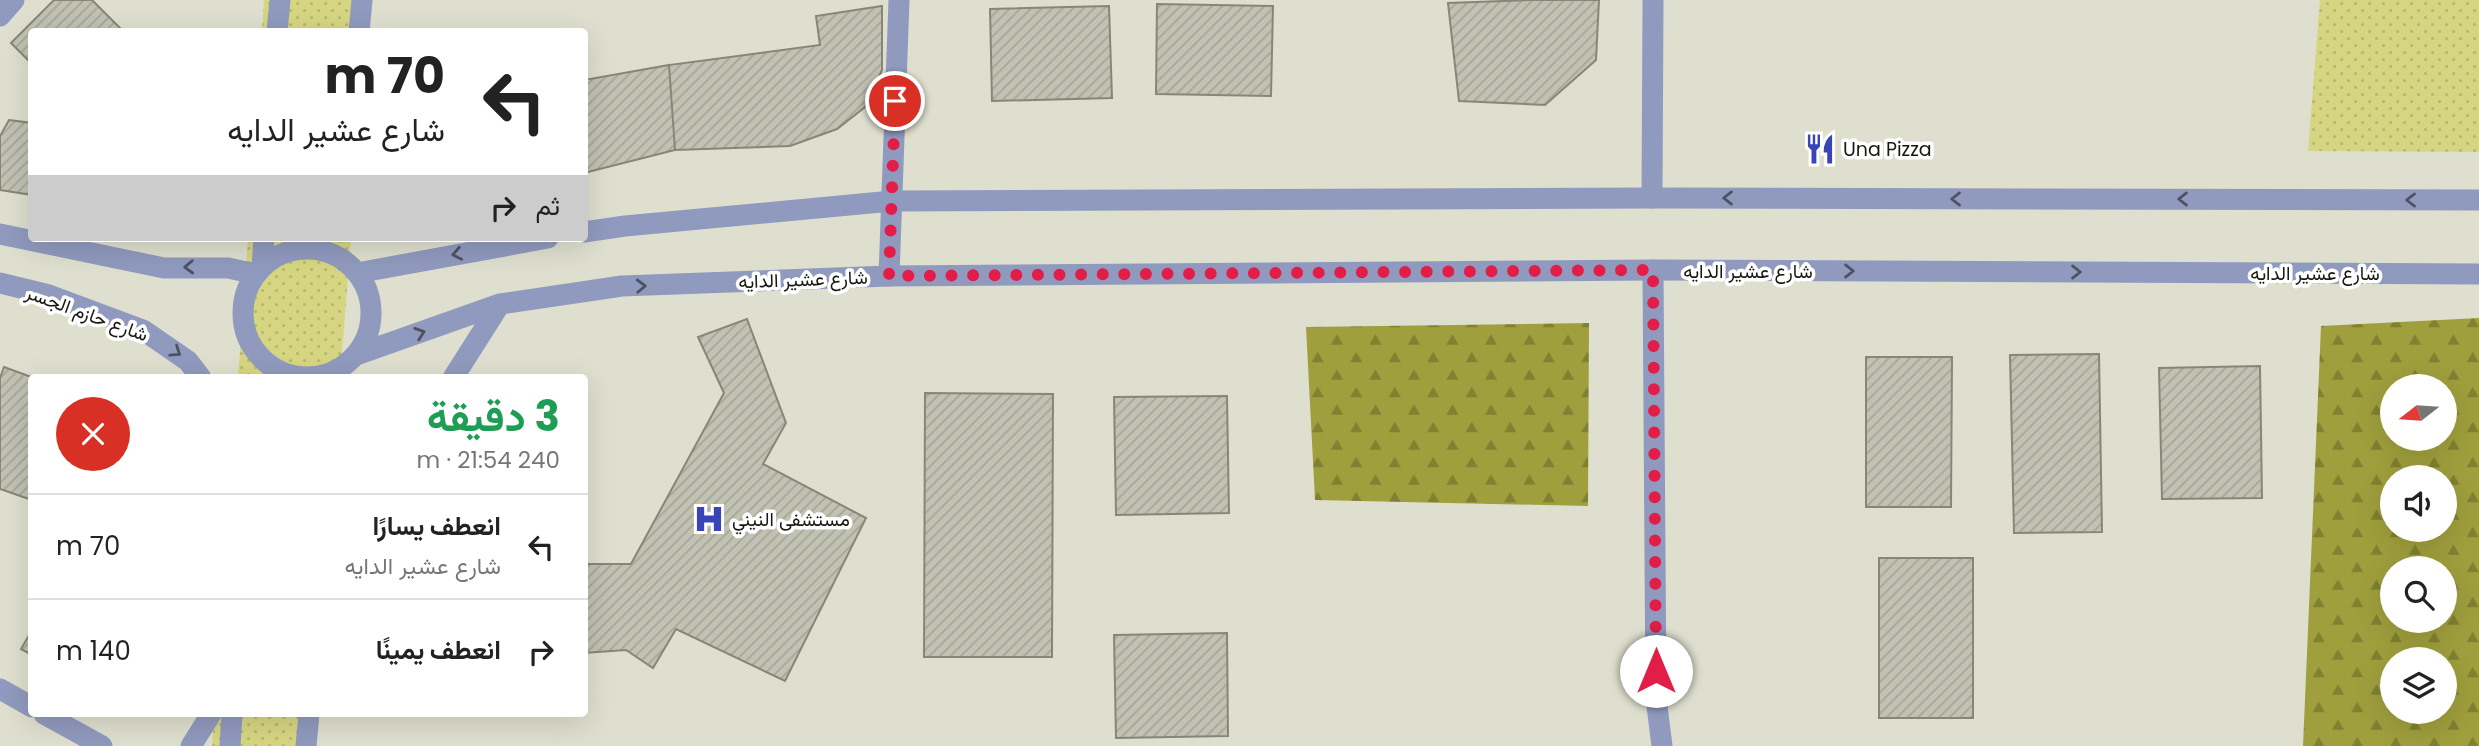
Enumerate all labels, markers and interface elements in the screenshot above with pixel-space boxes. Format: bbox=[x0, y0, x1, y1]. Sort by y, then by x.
text: 70 m bbox=[325, 42, 445, 110]
icon: left bbox=[469, 56, 560, 147]
pin bbox=[865, 71, 925, 131]
icon: arrive bbox=[876, 82, 914, 120]
text: شارع عشير الدايه bbox=[227, 107, 445, 152]
restaurant icon: Una Pizza bbox=[1803, 132, 1837, 166]
place label: Una Pizza bbox=[1843, 136, 1932, 163]
text: ثم bbox=[536, 188, 560, 224]
icon: right bbox=[484, 189, 522, 227]
one-way arrow bbox=[1723, 190, 1733, 206]
one-way arrow bbox=[1950, 191, 1961, 207]
one-way arrow bbox=[2178, 191, 2188, 207]
one-way arrow bbox=[2405, 192, 2416, 208]
one-way arrow bbox=[451, 245, 463, 260]
street label: شارع عشير الدايه bbox=[1683, 258, 1813, 285]
one-way arrow bbox=[183, 260, 194, 275]
street label: شارع عشير الدايه bbox=[2250, 260, 2380, 287]
one-way arrow bbox=[1844, 263, 1854, 279]
street label: شارع عشير الدايه bbox=[738, 264, 868, 295]
one-way arrow bbox=[2071, 264, 2082, 280]
street label: شارع حازم الجسر bbox=[21, 278, 152, 348]
one-way arrow bbox=[636, 278, 647, 293]
one-way arrow bbox=[414, 327, 426, 341]
one-way arrow bbox=[168, 344, 181, 356]
north arrow bbox=[2380, 374, 2457, 452]
map controls bbox=[2380, 374, 2457, 724]
text: 3 دقيقة bbox=[427, 387, 560, 446]
button: close bbox=[56, 397, 130, 471]
text: 240 m · 21:54 bbox=[416, 444, 560, 476]
button: sound bbox=[2380, 465, 2457, 542]
hospital icon: مستشفى النيني bbox=[692, 502, 726, 536]
place label: مستشفى النيني bbox=[732, 506, 850, 535]
text: انعطف يسارًا bbox=[372, 508, 501, 544]
text: 70 m bbox=[56, 528, 120, 564]
icon: left bbox=[522, 528, 560, 566]
text: شارع عشير الدايه bbox=[344, 550, 501, 582]
button: search bbox=[2380, 556, 2457, 633]
text: انعطف يمينًا bbox=[376, 632, 501, 668]
text: 140 m bbox=[56, 633, 131, 669]
icon: right bbox=[522, 633, 560, 671]
position arrow bbox=[1619, 634, 1693, 708]
button: layers bbox=[2380, 647, 2457, 724]

